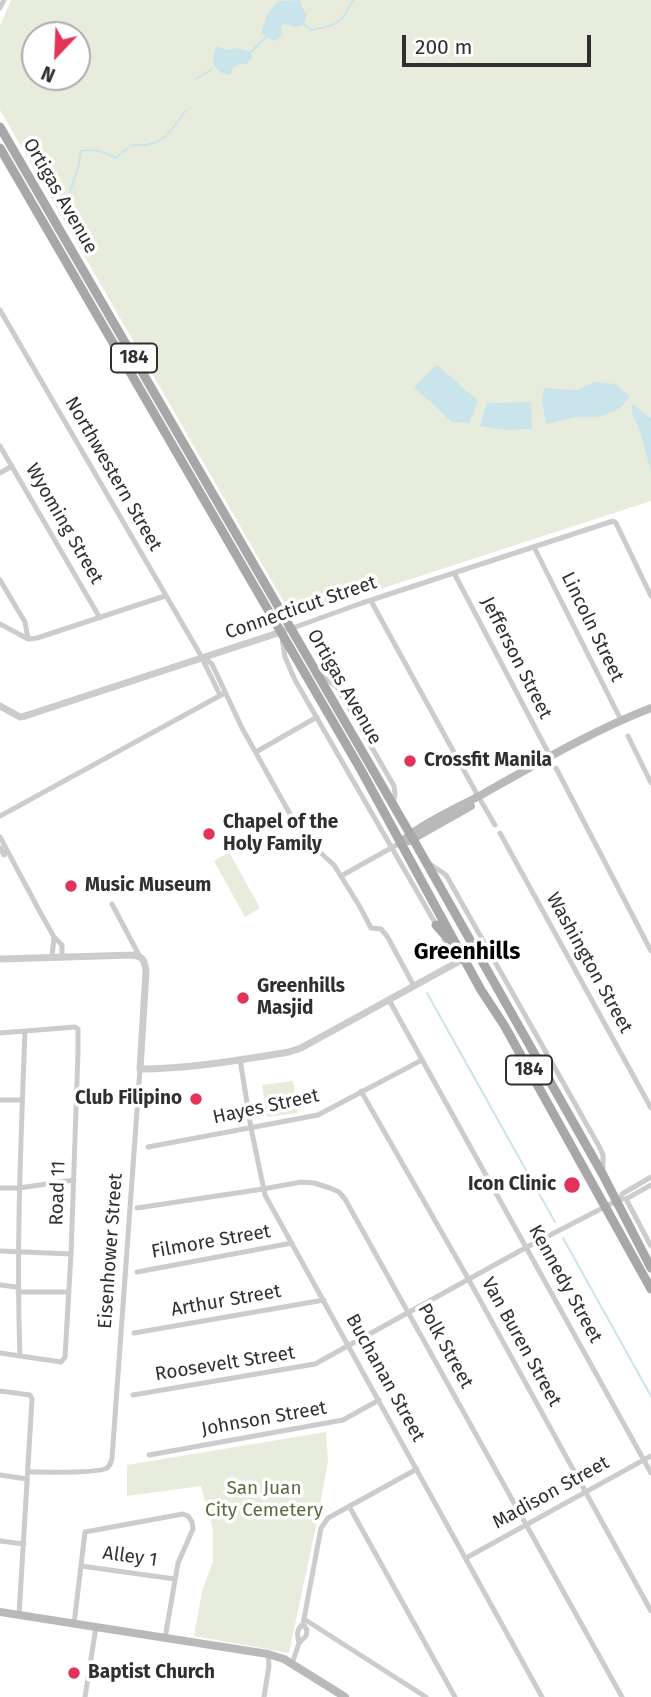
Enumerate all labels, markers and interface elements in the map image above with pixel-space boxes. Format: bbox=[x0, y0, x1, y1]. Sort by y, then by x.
north arrow bbox=[21, 21, 91, 91]
scale bar bbox=[406, 21, 595, 65]
text: 200 m bbox=[415, 34, 472, 60]
text: N bbox=[38, 61, 59, 87]
street label: Ortigas Avenue bbox=[18, 134, 102, 258]
road number: 184 bbox=[111, 344, 157, 372]
street label: Northwestern Street bbox=[60, 393, 166, 555]
street label: Wyoming Street bbox=[20, 460, 108, 588]
street label: Lincoln Street bbox=[556, 569, 628, 685]
street label: Connecticut Street bbox=[222, 571, 380, 645]
street label: Jefferson Street bbox=[475, 593, 557, 723]
street label: Ortigas Avenue bbox=[302, 625, 386, 749]
place label: Crossfit Manila bbox=[424, 750, 552, 772]
marker: Crossfit Manila bbox=[402, 753, 418, 769]
place label: Chapel of the Holy Family bbox=[223, 812, 338, 856]
marker: Chapel of the Holy Family bbox=[201, 826, 217, 842]
place label: Music Museum bbox=[85, 875, 211, 897]
marker: Music Museum bbox=[63, 878, 79, 894]
street label: Washington Street bbox=[541, 889, 637, 1037]
district label: Greenhills bbox=[414, 939, 520, 967]
place label: Greenhills Masjid bbox=[257, 976, 345, 1020]
marker: Greenhills Masjid bbox=[235, 990, 251, 1006]
road number: 184 bbox=[506, 1056, 552, 1084]
street label: Hayes Street bbox=[211, 1085, 321, 1129]
place label: Club Filipino bbox=[75, 1088, 182, 1110]
marker: Club Filipino bbox=[188, 1091, 204, 1107]
street label: Road 11 bbox=[45, 1160, 71, 1226]
street label: Eisenhower Street bbox=[94, 1172, 128, 1330]
place label: Icon Clinic bbox=[468, 1174, 556, 1196]
marker: Icon Clinic bbox=[562, 1175, 582, 1195]
street label: Filmore Street bbox=[150, 1220, 272, 1264]
street label: Kennedy Street bbox=[523, 1221, 607, 1347]
street label: Van Buren Street bbox=[476, 1274, 566, 1410]
street label: Arthur Street bbox=[169, 1280, 283, 1322]
street label: Polk Street bbox=[412, 1300, 478, 1392]
street label: Buchanan Street bbox=[341, 1310, 429, 1446]
street label: Roosevelt Street bbox=[153, 1342, 297, 1386]
street label: Johnson Street bbox=[200, 1397, 328, 1441]
street label: Madison Street bbox=[489, 1452, 613, 1534]
park label: San Juan City Cemetery bbox=[205, 1478, 323, 1522]
street label: Alley 1 bbox=[101, 1542, 159, 1572]
place label: Baptist Church bbox=[88, 1662, 215, 1684]
marker: Baptist Church bbox=[66, 1665, 82, 1681]

